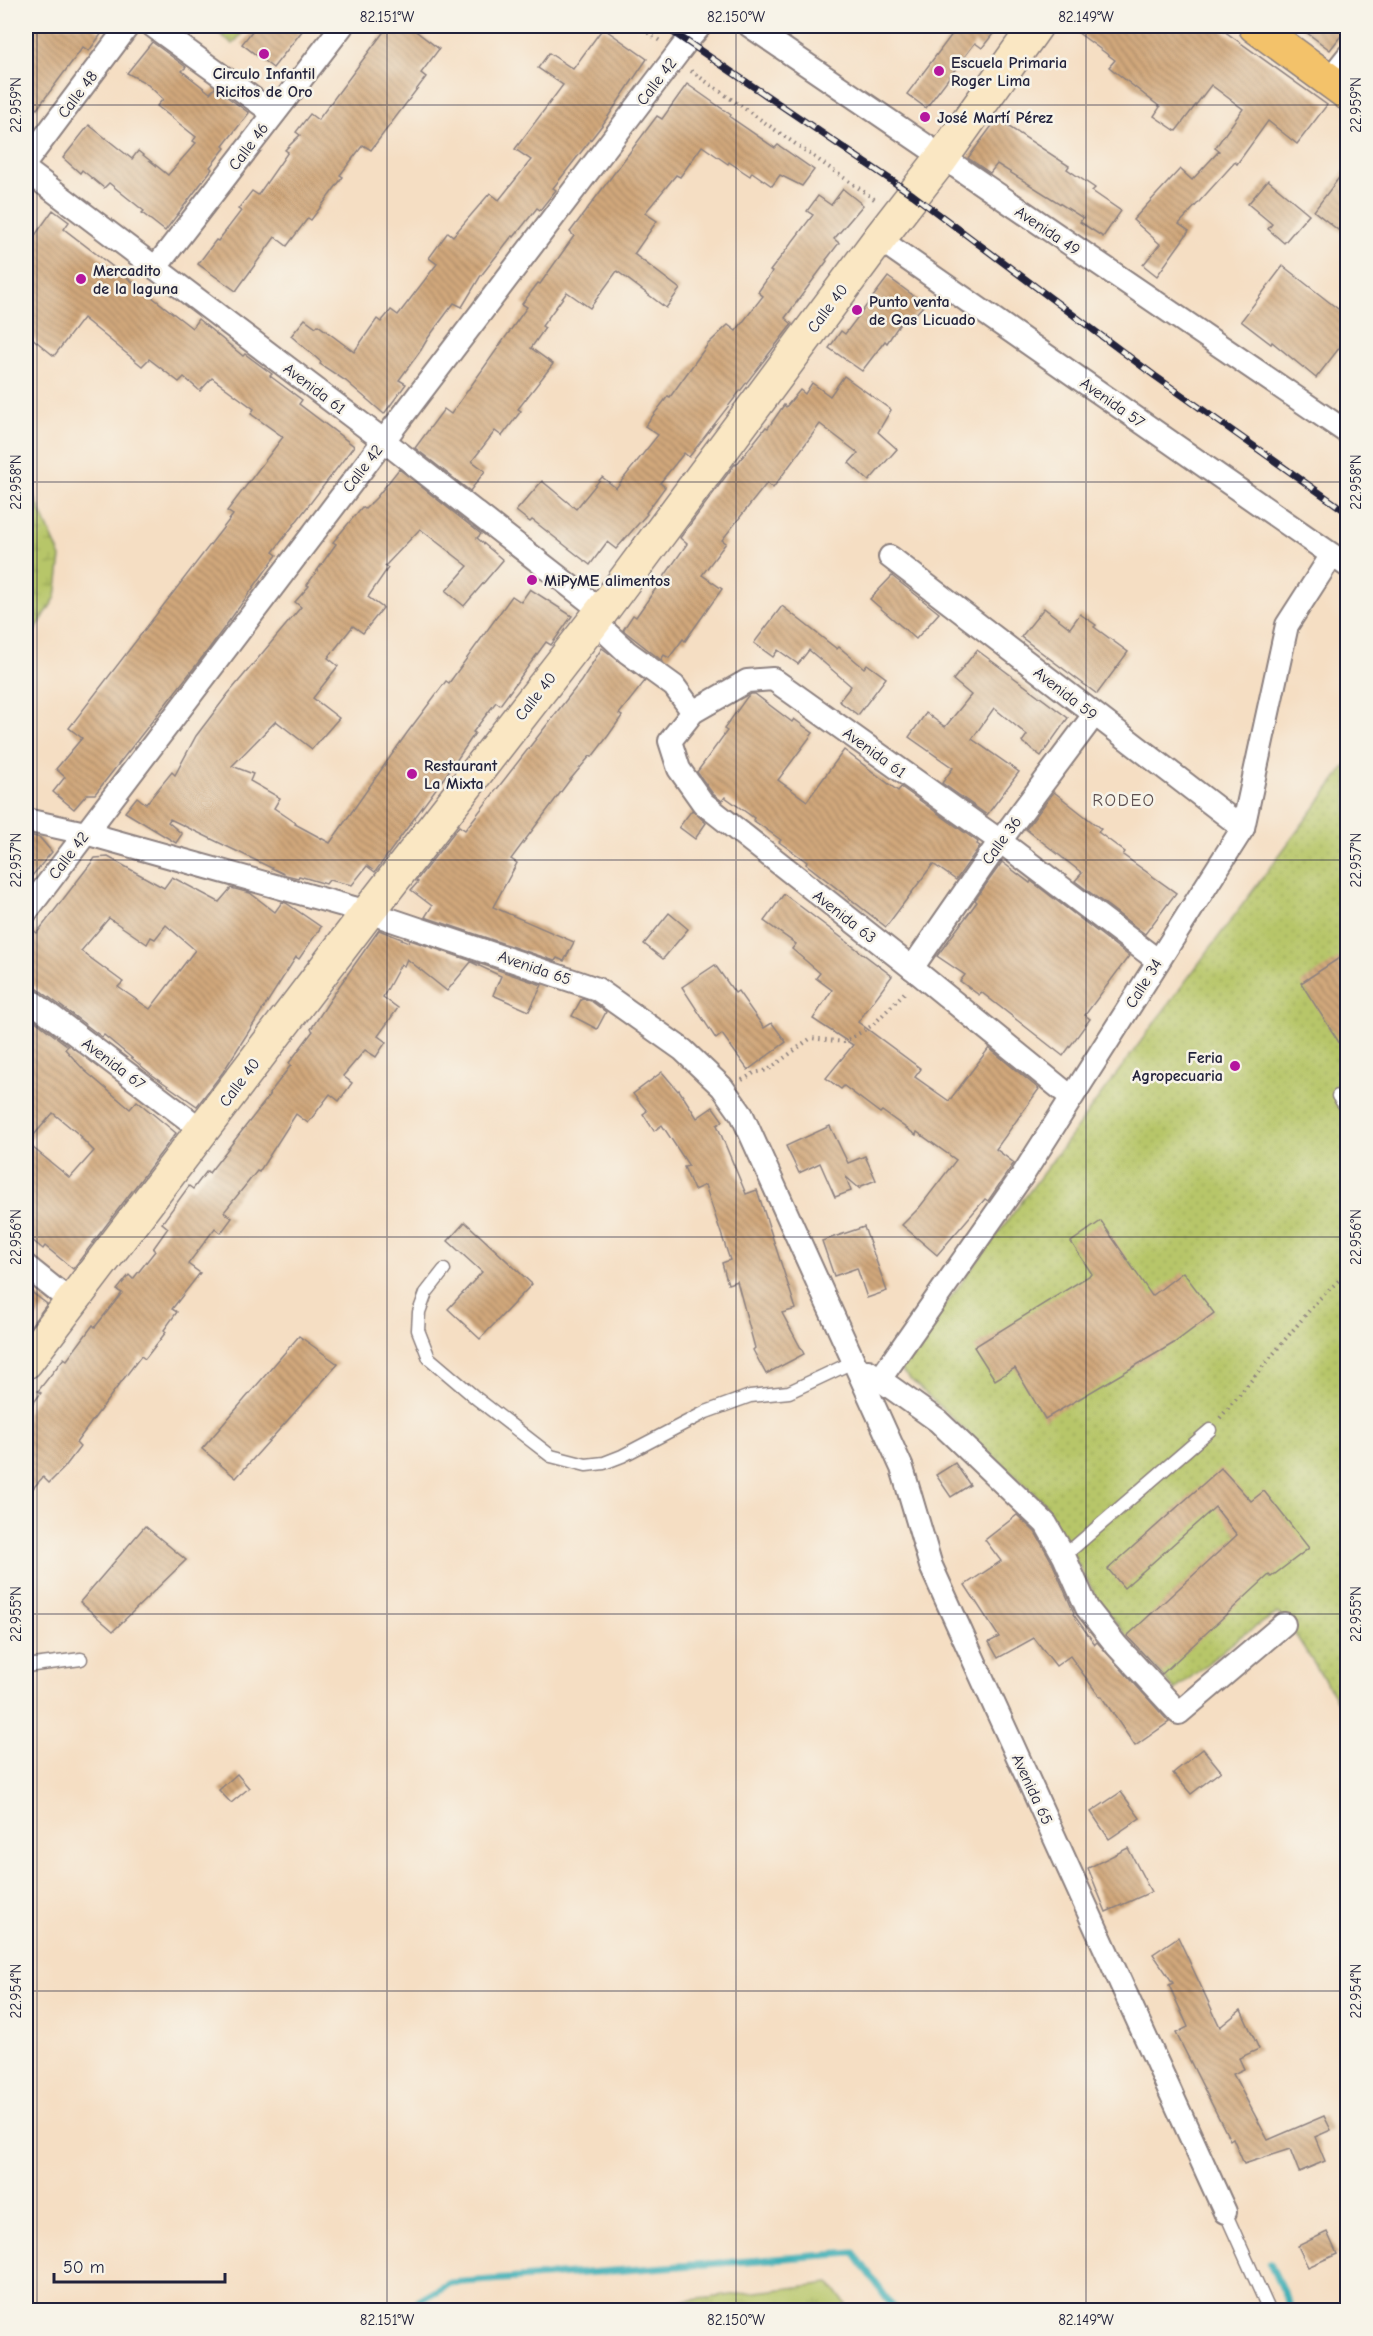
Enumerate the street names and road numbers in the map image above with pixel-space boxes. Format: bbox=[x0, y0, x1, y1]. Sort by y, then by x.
street label: Calle 42 bbox=[633, 54, 680, 109]
street label: Calle 48 bbox=[54, 67, 101, 122]
street label: Calle 46 bbox=[225, 119, 272, 174]
street label: Avenida 49 bbox=[1012, 203, 1083, 259]
street label: Calle 40 bbox=[804, 281, 852, 336]
street label: Avenida 61 bbox=[280, 360, 349, 418]
street label: Avenida 57 bbox=[1077, 374, 1148, 432]
street label: Calle 42 bbox=[339, 441, 386, 496]
street label: Avenida 59 bbox=[1030, 663, 1101, 724]
street label: Calle 40 bbox=[511, 669, 560, 724]
street label: Avenida 61 bbox=[839, 724, 909, 782]
street label: Calle 36 bbox=[978, 813, 1025, 868]
street label: Calle 42 bbox=[45, 828, 92, 883]
street label: Avenida 63 bbox=[809, 887, 879, 947]
street label: Avenida 65 bbox=[496, 947, 573, 989]
street label: Calle 34 bbox=[1122, 956, 1166, 1011]
street label: Avenida 67 bbox=[78, 1034, 149, 1094]
street label: Calle 40 bbox=[216, 1055, 264, 1110]
street label: Avenida 65 bbox=[1008, 1751, 1056, 1827]

